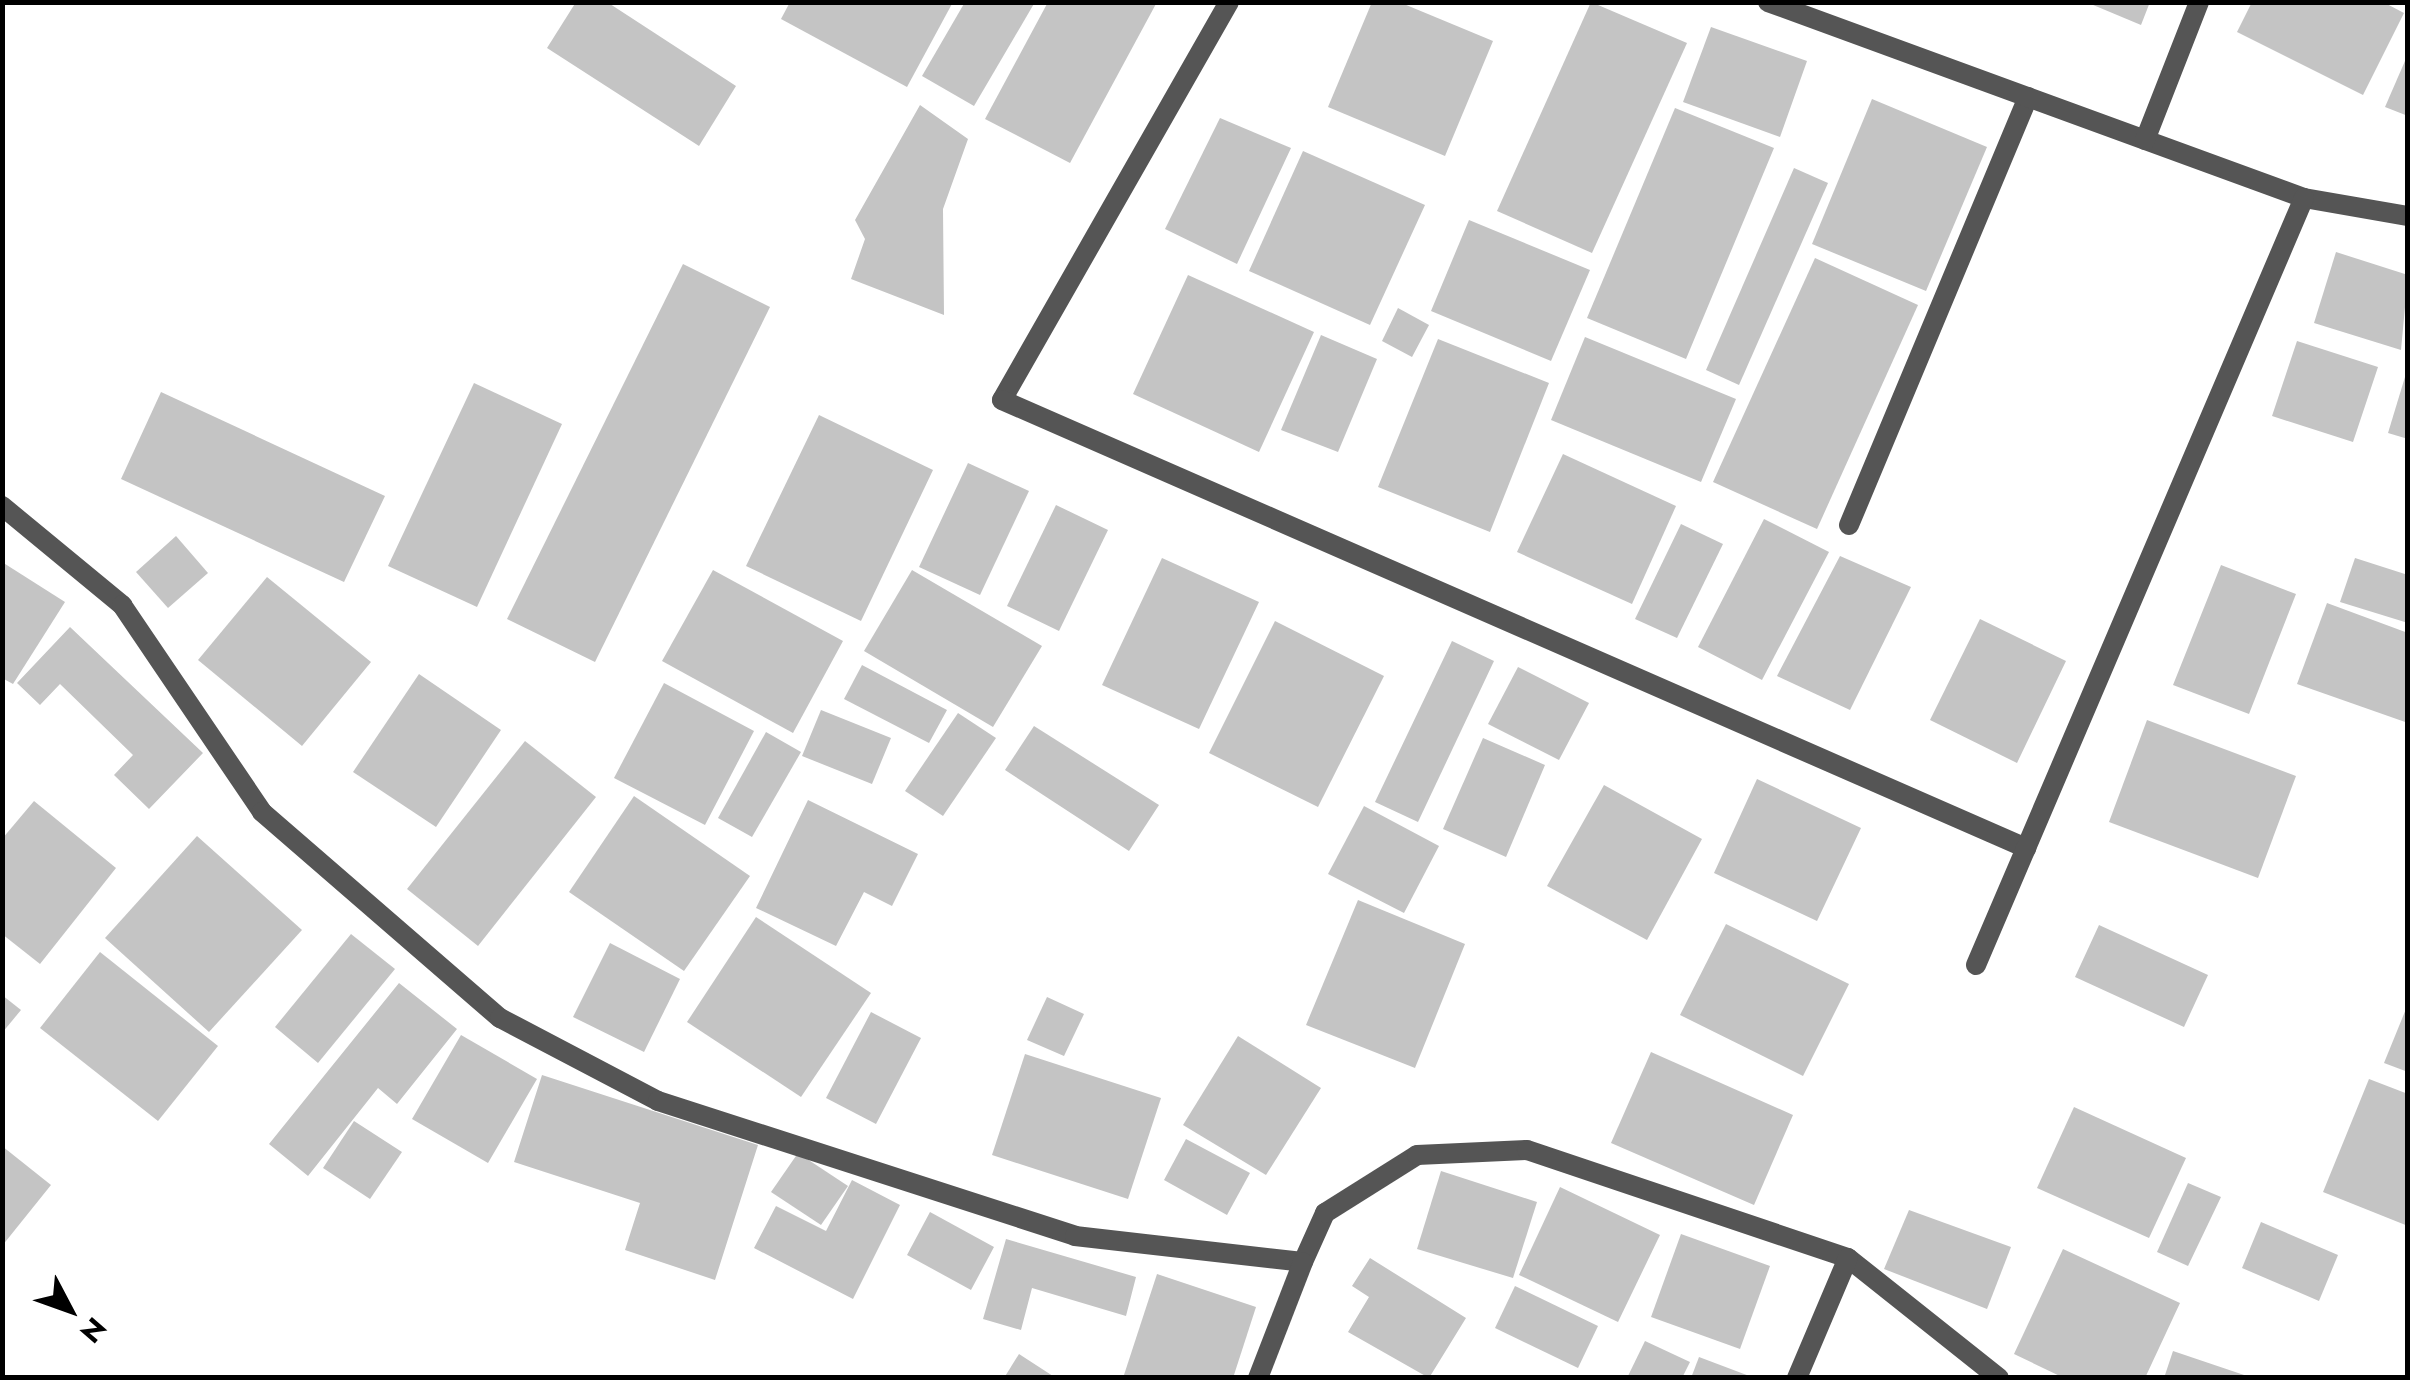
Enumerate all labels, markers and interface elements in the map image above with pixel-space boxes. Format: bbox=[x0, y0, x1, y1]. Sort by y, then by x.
north arrow bbox=[20, 1260, 120, 1360]
text: N bbox=[70, 1308, 116, 1352]

